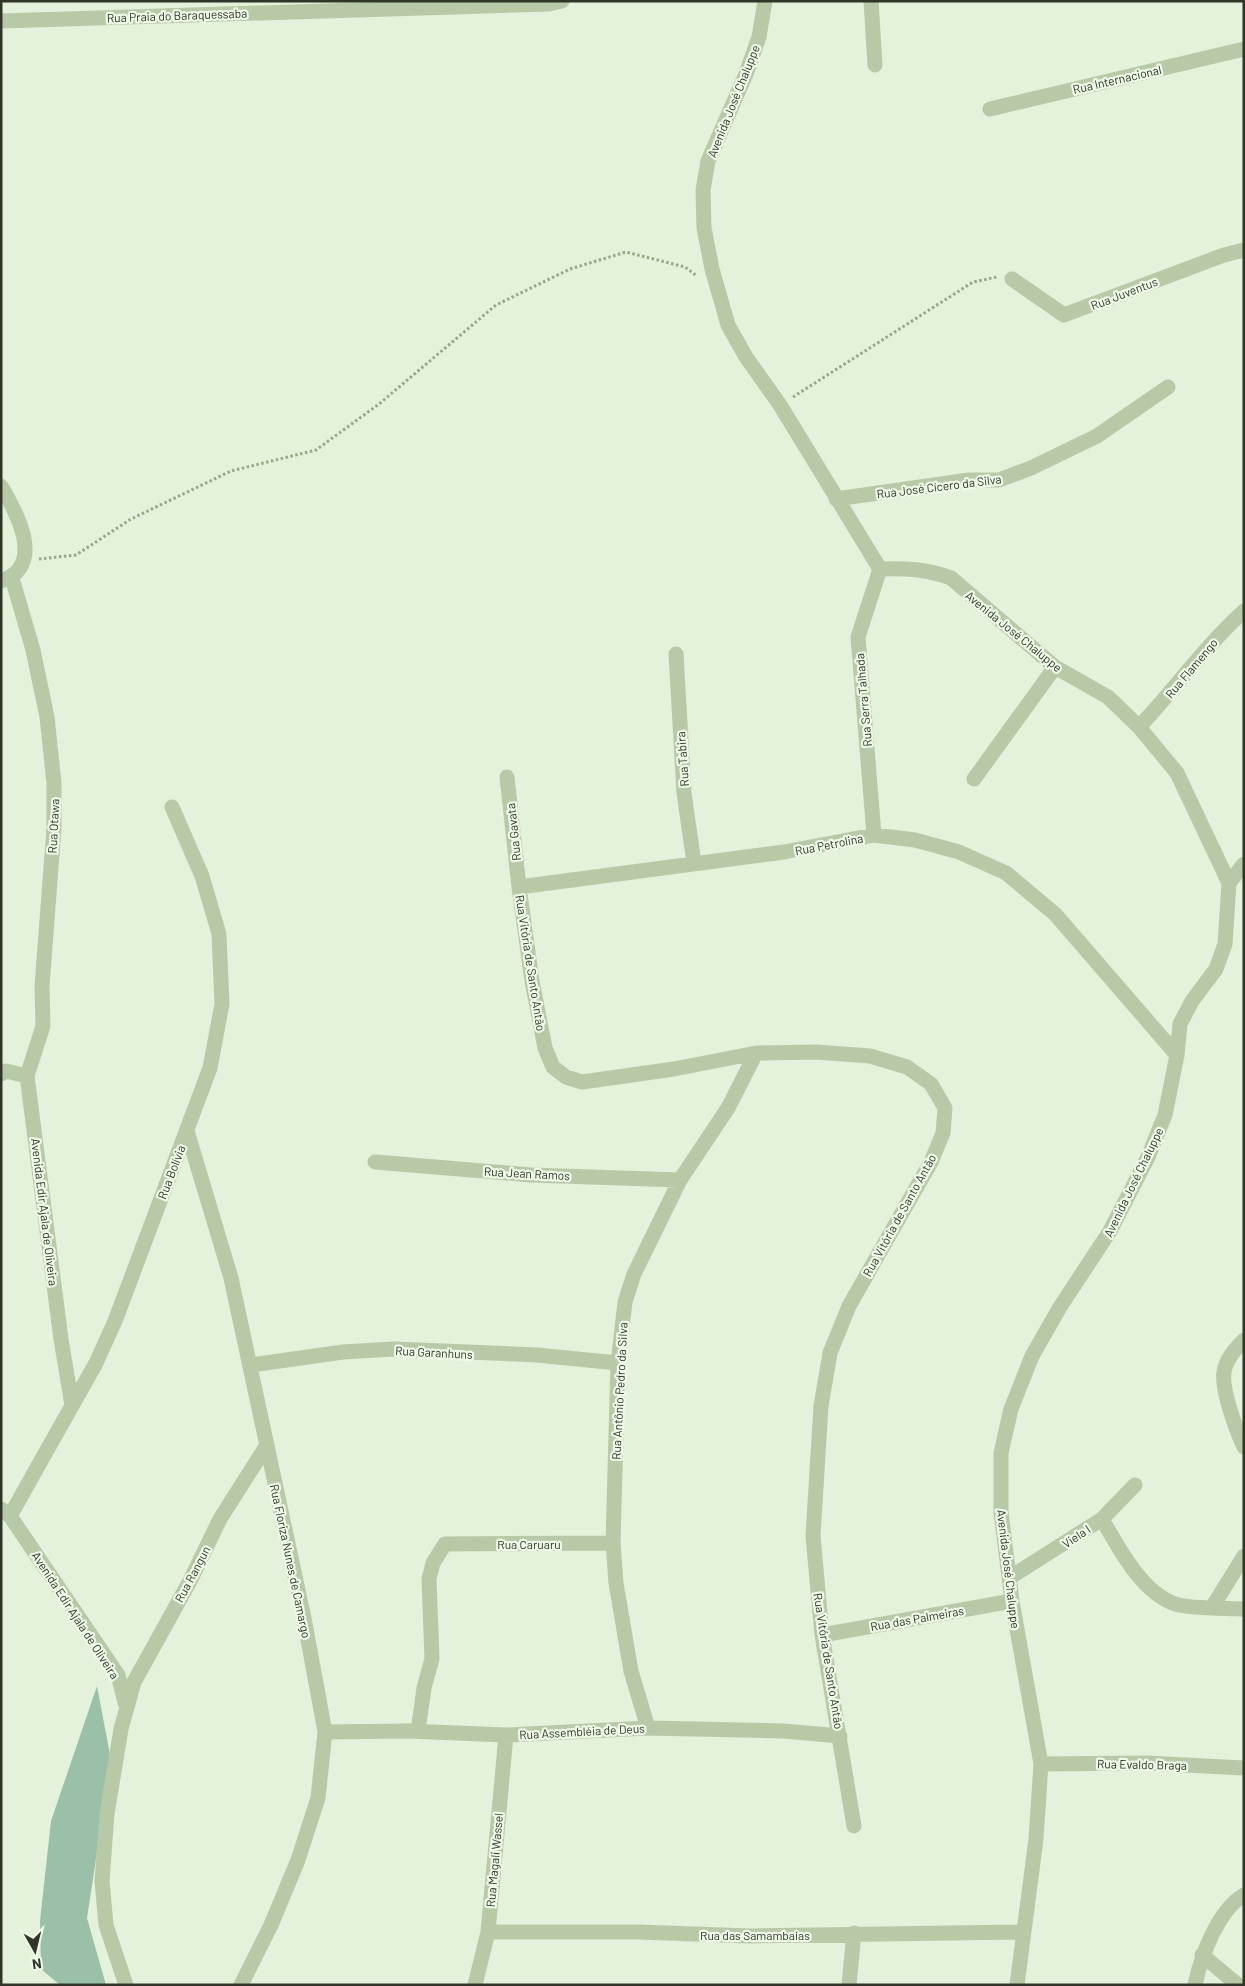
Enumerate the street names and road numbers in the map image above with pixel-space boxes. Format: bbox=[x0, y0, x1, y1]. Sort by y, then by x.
street label: Rua Praia do Baraquessaba bbox=[107, 6, 247, 24]
street label: Avenida José Chaluppe bbox=[704, 43, 762, 159]
street label: Rua Internacional bbox=[1071, 62, 1163, 96]
street label: Rua Juventus bbox=[1089, 274, 1160, 312]
street label: Rua José Cícero da Silva bbox=[876, 471, 1002, 501]
street label: Avenida José Chaluppe bbox=[963, 588, 1065, 674]
street label: Rua Flamengo bbox=[1162, 635, 1220, 701]
street label: Rua Serra Talhada bbox=[852, 653, 874, 747]
street label: Rua Tabira bbox=[673, 731, 691, 787]
street label: Rua Otawa bbox=[45, 798, 61, 854]
street label: Rua Gavata bbox=[503, 803, 523, 861]
street label: Rua Petrolina bbox=[794, 831, 864, 857]
street label: Rua Vitória de Santo Antão bbox=[513, 894, 549, 1032]
street label: Avenida José Chaluppe bbox=[1100, 1125, 1166, 1239]
street label: Avenida Edir Ajala de Oliveira bbox=[29, 1137, 61, 1287]
street label: Rua Bolívia bbox=[154, 1143, 188, 1201]
street label: Rua Vitória de Santo Antão bbox=[859, 1151, 939, 1279]
street label: Rua Jean Ramos bbox=[484, 1164, 571, 1182]
street label: Rua Antônio Pedro da Silva bbox=[608, 1322, 630, 1460]
street label: Rua Garanhuns bbox=[395, 1343, 473, 1361]
street label: Rua Floriza Nunes de Camargo bbox=[268, 1483, 314, 1639]
street label: Avenida José Chaluppe bbox=[995, 1509, 1023, 1629]
street label: Viela I bbox=[1059, 1522, 1093, 1550]
street label: Rua Caruaru bbox=[497, 1537, 561, 1551]
street label: Rua Rangun bbox=[171, 1544, 213, 1604]
street label: Avenida Edir Ajala de Oliveira bbox=[30, 1549, 122, 1681]
street label: Rua Vitória de Santo Antão bbox=[811, 1592, 847, 1730]
street label: Rua das Palmeiras bbox=[869, 1603, 965, 1633]
street label: Rua Assembléia de Deus bbox=[519, 1721, 645, 1741]
street label: Rua Evaldo Braga bbox=[1097, 1756, 1187, 1772]
street label: Rua Magali Wassel bbox=[483, 1812, 505, 1908]
street label: Rua das Samambaias bbox=[700, 1928, 810, 1942]

